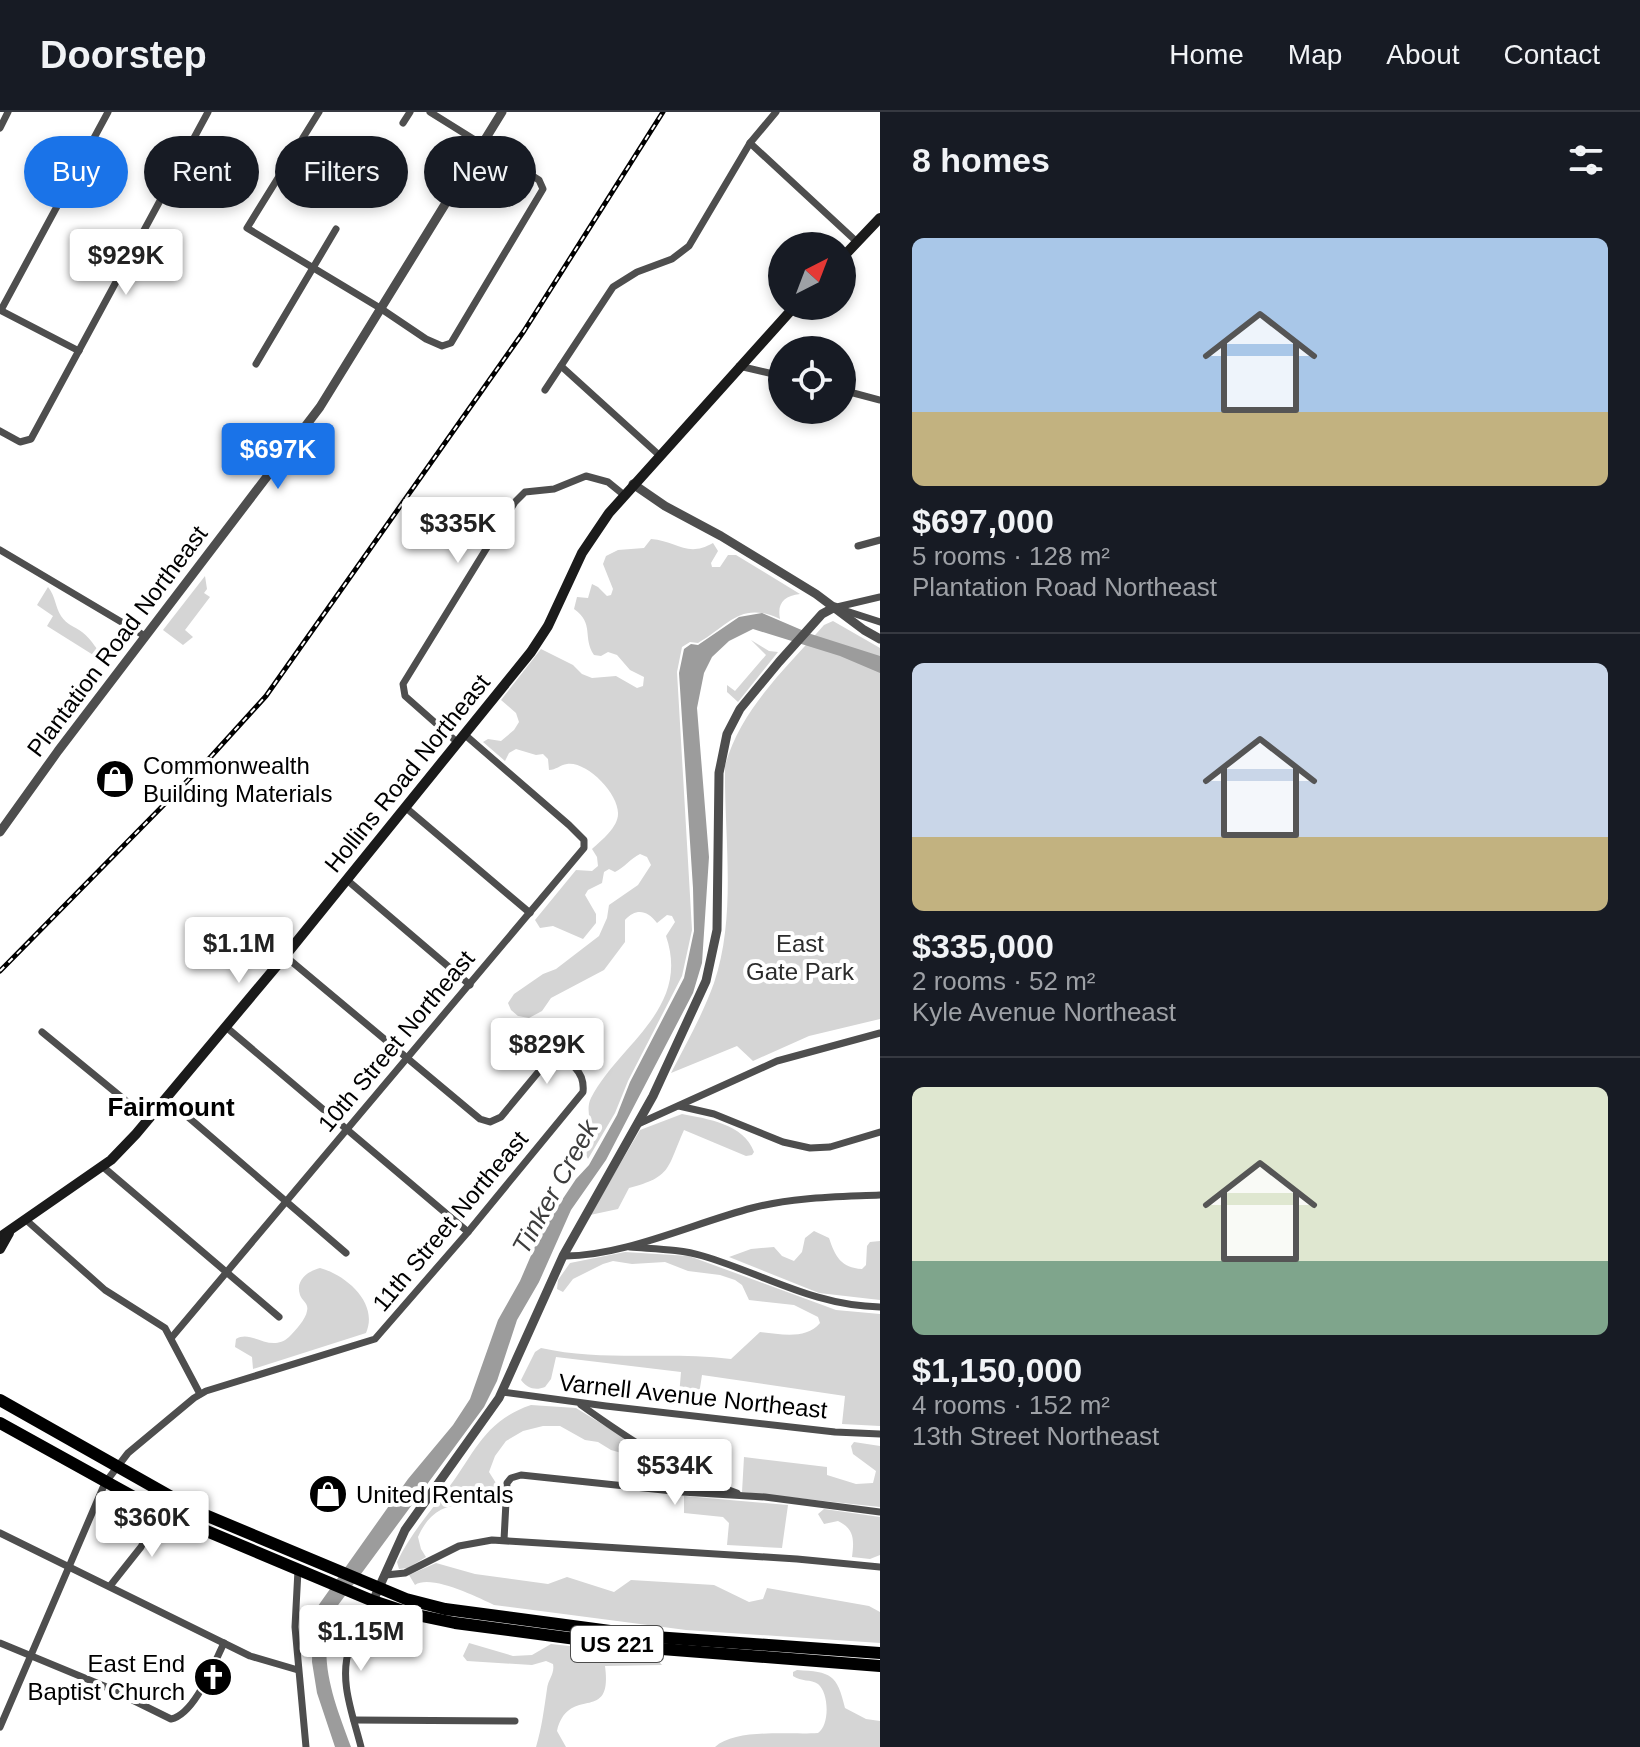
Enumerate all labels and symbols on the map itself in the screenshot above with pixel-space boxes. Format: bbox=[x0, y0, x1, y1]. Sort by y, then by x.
pin: $929K bbox=[70, 229, 182, 297]
north arrow bbox=[768, 232, 856, 320]
pin: $697K bbox=[222, 423, 334, 491]
pin: $335K bbox=[402, 497, 514, 565]
street label: Plantation Road Northeast bbox=[22, 520, 213, 762]
street label: Hollins Road Northeast bbox=[319, 668, 495, 877]
place label: Commonwealth Building Materials bbox=[143, 752, 332, 807]
shop icon: Commonwealth Building Materials bbox=[94, 758, 136, 800]
pin: $1.1M bbox=[183, 917, 295, 985]
park label: East Gate Park bbox=[746, 930, 855, 985]
street label: 10th Street Northeast bbox=[312, 945, 480, 1137]
pin: $829K bbox=[491, 1018, 603, 1086]
district label: Fairmount bbox=[107, 1092, 235, 1122]
water label: Tinker Creek bbox=[506, 1113, 605, 1259]
street label: 11th Street Northeast bbox=[367, 1125, 533, 1316]
street label: Varnell Avenue Northeast bbox=[557, 1368, 829, 1424]
pin: $534K bbox=[619, 1439, 731, 1507]
shop icon: United Rentals bbox=[307, 1473, 349, 1515]
place label: United Rentals bbox=[356, 1481, 513, 1508]
pin: $360K bbox=[96, 1491, 208, 1559]
pin: $1.15M bbox=[296, 1605, 426, 1673]
road number: US 221 bbox=[571, 1626, 663, 1662]
place label: East End Baptist Church bbox=[28, 1650, 185, 1705]
church icon: East End Baptist Church bbox=[192, 1656, 234, 1698]

